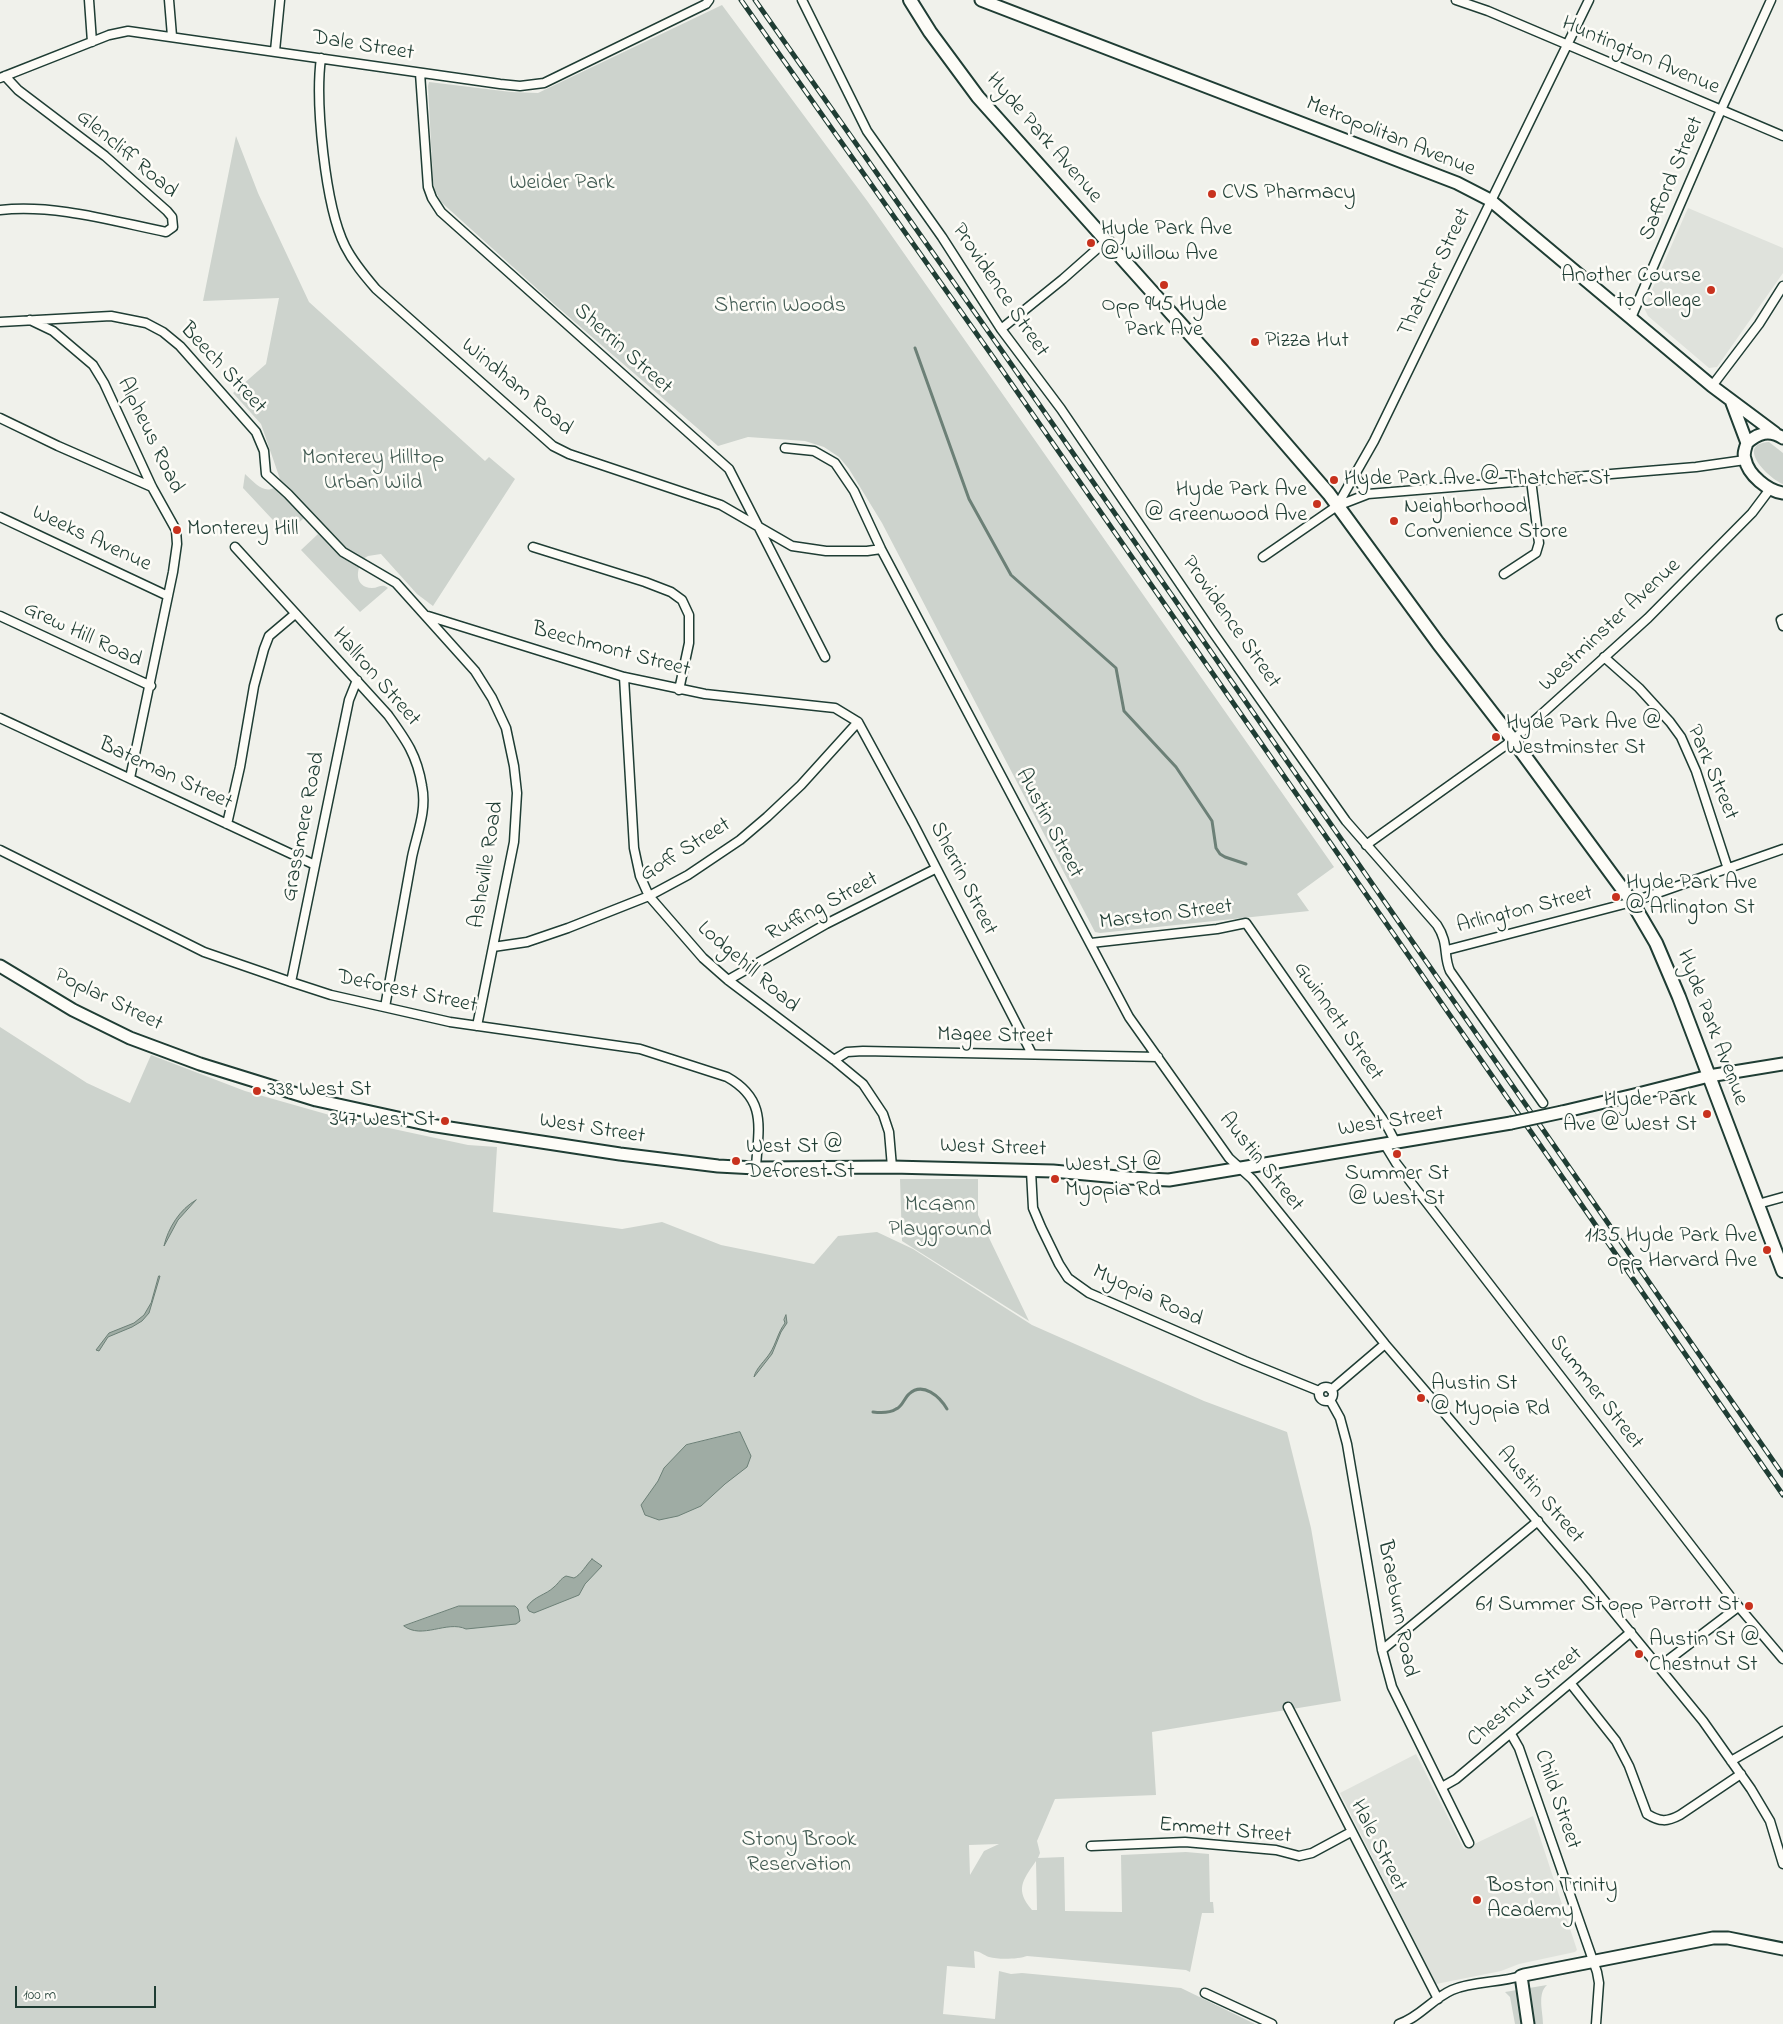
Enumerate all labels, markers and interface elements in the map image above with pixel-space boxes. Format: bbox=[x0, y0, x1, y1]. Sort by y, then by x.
street label: Huntington Avenue bbox=[1557, 12, 1723, 102]
street label: Dale Street bbox=[310, 26, 416, 68]
street label: Hyde Park Avenue bbox=[979, 68, 1107, 210]
street label: Metropolitan Avenue bbox=[1301, 92, 1479, 184]
street label: Glencliff Road bbox=[70, 105, 182, 205]
street label: Safford Street bbox=[1635, 113, 1711, 245]
park label: Weider Park bbox=[509, 171, 615, 197]
place label: CVS Pharmacy bbox=[1222, 181, 1356, 207]
marker: CVS Pharmacy bbox=[1206, 188, 1218, 200]
street label: Thatcher Street bbox=[1393, 204, 1479, 342]
place label: Hyde Park Ave @ Willow Ave bbox=[1101, 217, 1232, 268]
street label: Providence Street bbox=[945, 219, 1053, 363]
marker: Hyde Park Ave @ Willow Ave bbox=[1085, 237, 1097, 249]
place label: Another Course to College bbox=[1561, 264, 1701, 316]
marker: Opp 945 Hyde Park Ave bbox=[1158, 279, 1170, 291]
marker: Another Course to College bbox=[1705, 284, 1717, 296]
place label: Opp 945 Hyde Park Ave bbox=[1101, 293, 1227, 344]
park label: Sherrin Woods bbox=[714, 294, 846, 320]
street label: Sherrin Street bbox=[567, 299, 677, 401]
street label: Beech Street bbox=[173, 318, 271, 420]
place label: Pizza Hut bbox=[1265, 329, 1349, 355]
street label: Windham Road bbox=[455, 334, 577, 442]
marker: Pizza Hut bbox=[1249, 336, 1261, 348]
street label: Alpheus Road bbox=[110, 374, 188, 498]
park label: Monterey Hilltop Urban Wild bbox=[302, 446, 444, 498]
place label: Hyde Park Ave @ Thatcher St bbox=[1344, 467, 1610, 493]
marker: Hyde Park Ave @ Thatcher St bbox=[1328, 474, 1340, 486]
place label: Hyde Park Ave @ Greenwood Ave bbox=[1145, 478, 1307, 530]
place label: Neighborhood Convenience Store bbox=[1404, 495, 1568, 546]
marker: Hyde Park Ave @ Greenwood Ave bbox=[1311, 498, 1323, 510]
street label: Weeks Avenue bbox=[27, 501, 155, 579]
marker: Neighborhood Convenience Store bbox=[1388, 515, 1400, 527]
place label: Monterey Hill bbox=[187, 517, 298, 543]
marker: Monterey Hill bbox=[171, 524, 183, 536]
street label: Providence Street bbox=[1175, 552, 1285, 694]
street label: Westminster Avenue bbox=[1535, 554, 1687, 698]
street label: Grew Hill Road bbox=[18, 597, 146, 675]
street label: Beechmont Street bbox=[529, 617, 693, 685]
street label: Hallron Street bbox=[325, 623, 425, 733]
place label: Hyde Park Ave @ Westminster St bbox=[1506, 711, 1661, 762]
street label: Park Street bbox=[1679, 721, 1743, 825]
marker: Hyde Park Ave @ Westminster St bbox=[1490, 731, 1502, 743]
street label: Bateman Street bbox=[94, 732, 236, 818]
street label: Grassmere Road bbox=[278, 750, 332, 904]
street label: Austin Street bbox=[1008, 765, 1088, 883]
street label: Asheville Road bbox=[465, 800, 511, 930]
street label: Goff Street bbox=[636, 813, 736, 889]
street label: Sherrin Street bbox=[922, 818, 1002, 940]
street label: Ruffing Street bbox=[762, 867, 884, 949]
place label: Hyde Park Ave @ Arlington St bbox=[1626, 871, 1757, 922]
street label: Arlington Street bbox=[1454, 881, 1596, 941]
marker: Hyde Park Ave @ Arlington St bbox=[1610, 891, 1622, 903]
street label: Marston Street bbox=[1098, 895, 1234, 937]
street label: Lodgehill Road bbox=[690, 916, 804, 1020]
street label: Hyde Park Avenue bbox=[1669, 947, 1753, 1109]
street label: Gwinnett Street bbox=[1286, 957, 1388, 1087]
street label: Poplar Street bbox=[49, 963, 167, 1039]
street label: Deforest Street bbox=[335, 965, 479, 1021]
street label: Magee Street bbox=[937, 1023, 1053, 1051]
place label: 338 West St bbox=[267, 1078, 371, 1104]
marker: 338 West St bbox=[251, 1085, 263, 1097]
place label: Hyde Park Ave @ West St bbox=[1563, 1088, 1697, 1140]
street label: West Street bbox=[1336, 1102, 1446, 1144]
place label: 347 West St bbox=[330, 1108, 435, 1134]
street label: Austin Street bbox=[1212, 1108, 1308, 1218]
marker: Hyde Park Ave @ West St bbox=[1701, 1108, 1713, 1120]
street label: West Street bbox=[537, 1109, 647, 1151]
marker: 347 West St bbox=[439, 1115, 451, 1127]
street label: West Street bbox=[939, 1134, 1047, 1164]
place label: West St @ Deforest St bbox=[746, 1135, 855, 1186]
marker: Summer St @ West St bbox=[1391, 1148, 1403, 1160]
place label: West St @ Myopia Rd bbox=[1065, 1153, 1161, 1204]
marker: West St @ Deforest St bbox=[730, 1155, 742, 1167]
place label: Summer St @ West St bbox=[1345, 1162, 1449, 1214]
marker: West St @ Myopia Rd bbox=[1049, 1173, 1061, 1185]
park label: McGann Playground bbox=[888, 1193, 992, 1244]
place label: 1135 Hyde Park Ave opp Harvard Ave bbox=[1585, 1224, 1757, 1276]
marker: 1135 Hyde Park Ave opp Harvard Ave bbox=[1761, 1244, 1773, 1256]
street label: Myopia Road bbox=[1088, 1260, 1206, 1334]
street label: Summer Street bbox=[1542, 1330, 1648, 1456]
place label: Austin St @ Myopia Rd bbox=[1431, 1372, 1550, 1424]
marker: Austin St @ Myopia Rd bbox=[1415, 1392, 1427, 1404]
street label: Austin Street bbox=[1490, 1442, 1588, 1550]
street label: Braeburn Road bbox=[1370, 1538, 1422, 1680]
place label: 61 Summer St opp Parrott St bbox=[1476, 1593, 1739, 1619]
marker: 61 Summer St opp Parrott St bbox=[1743, 1600, 1755, 1612]
place label: Austin St @ Chestnut St bbox=[1649, 1628, 1759, 1680]
street label: Chestnut Street bbox=[1463, 1642, 1589, 1754]
marker: Austin St @ Chestnut St bbox=[1633, 1648, 1645, 1660]
street label: Child Street bbox=[1527, 1747, 1585, 1853]
street label: Hale Street bbox=[1343, 1796, 1411, 1896]
street label: Emmett Street bbox=[1158, 1813, 1292, 1851]
park label: Stony Brook Reservation bbox=[741, 1828, 857, 1880]
place label: Boston Trinity Academy bbox=[1487, 1874, 1617, 1925]
marker: Boston Trinity Academy bbox=[1471, 1894, 1483, 1906]
scale bar bbox=[18, 1976, 159, 2008]
text: 100 m bbox=[23, 1984, 56, 2006]

